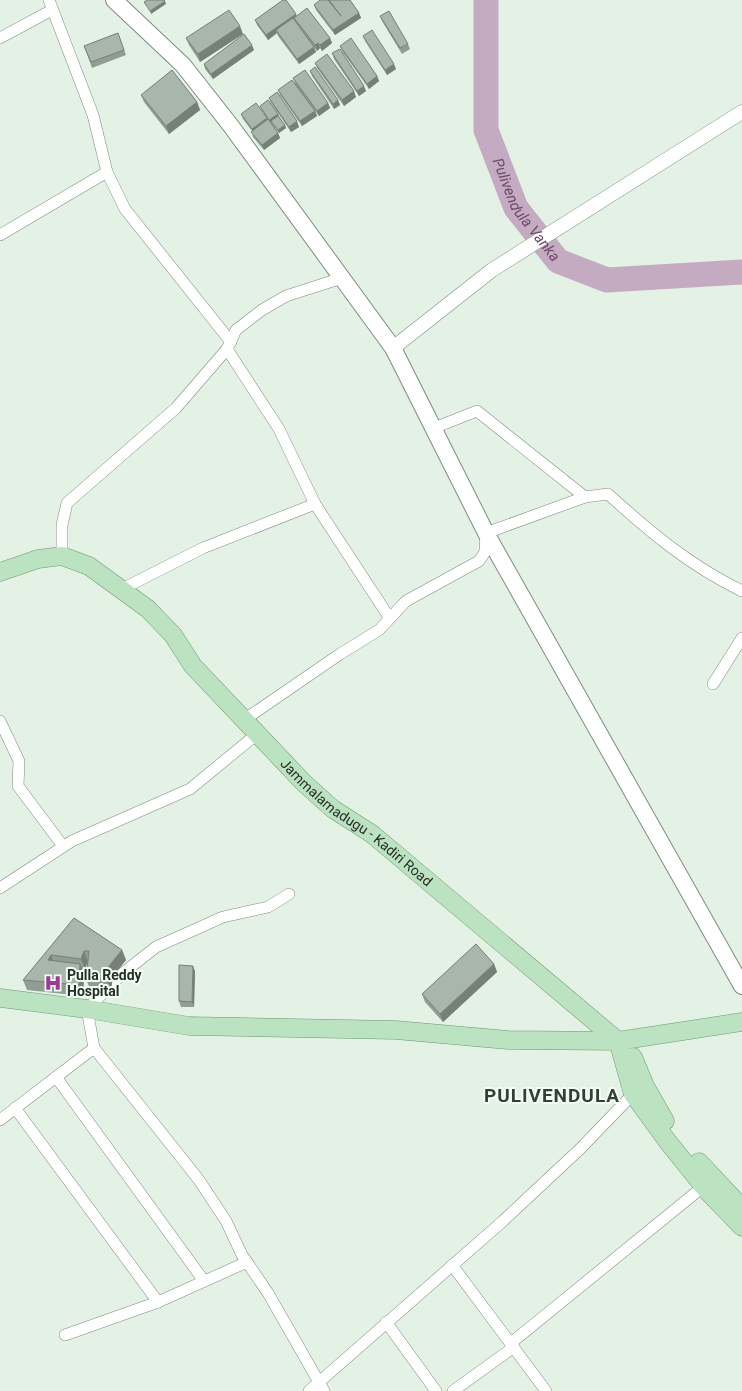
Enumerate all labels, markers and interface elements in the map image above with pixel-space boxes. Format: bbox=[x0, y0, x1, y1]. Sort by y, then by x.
water label: Pulivendula Vanka bbox=[489, 155, 564, 265]
street label: Jammalamadugu - Kadiri Road bbox=[277, 755, 436, 889]
place label: Pulla Reddy Hospital bbox=[67, 967, 143, 999]
hospital icon: Pulla Reddy Hospital bbox=[43, 973, 63, 993]
district label: PULIVENDULA bbox=[484, 1084, 620, 1107]

